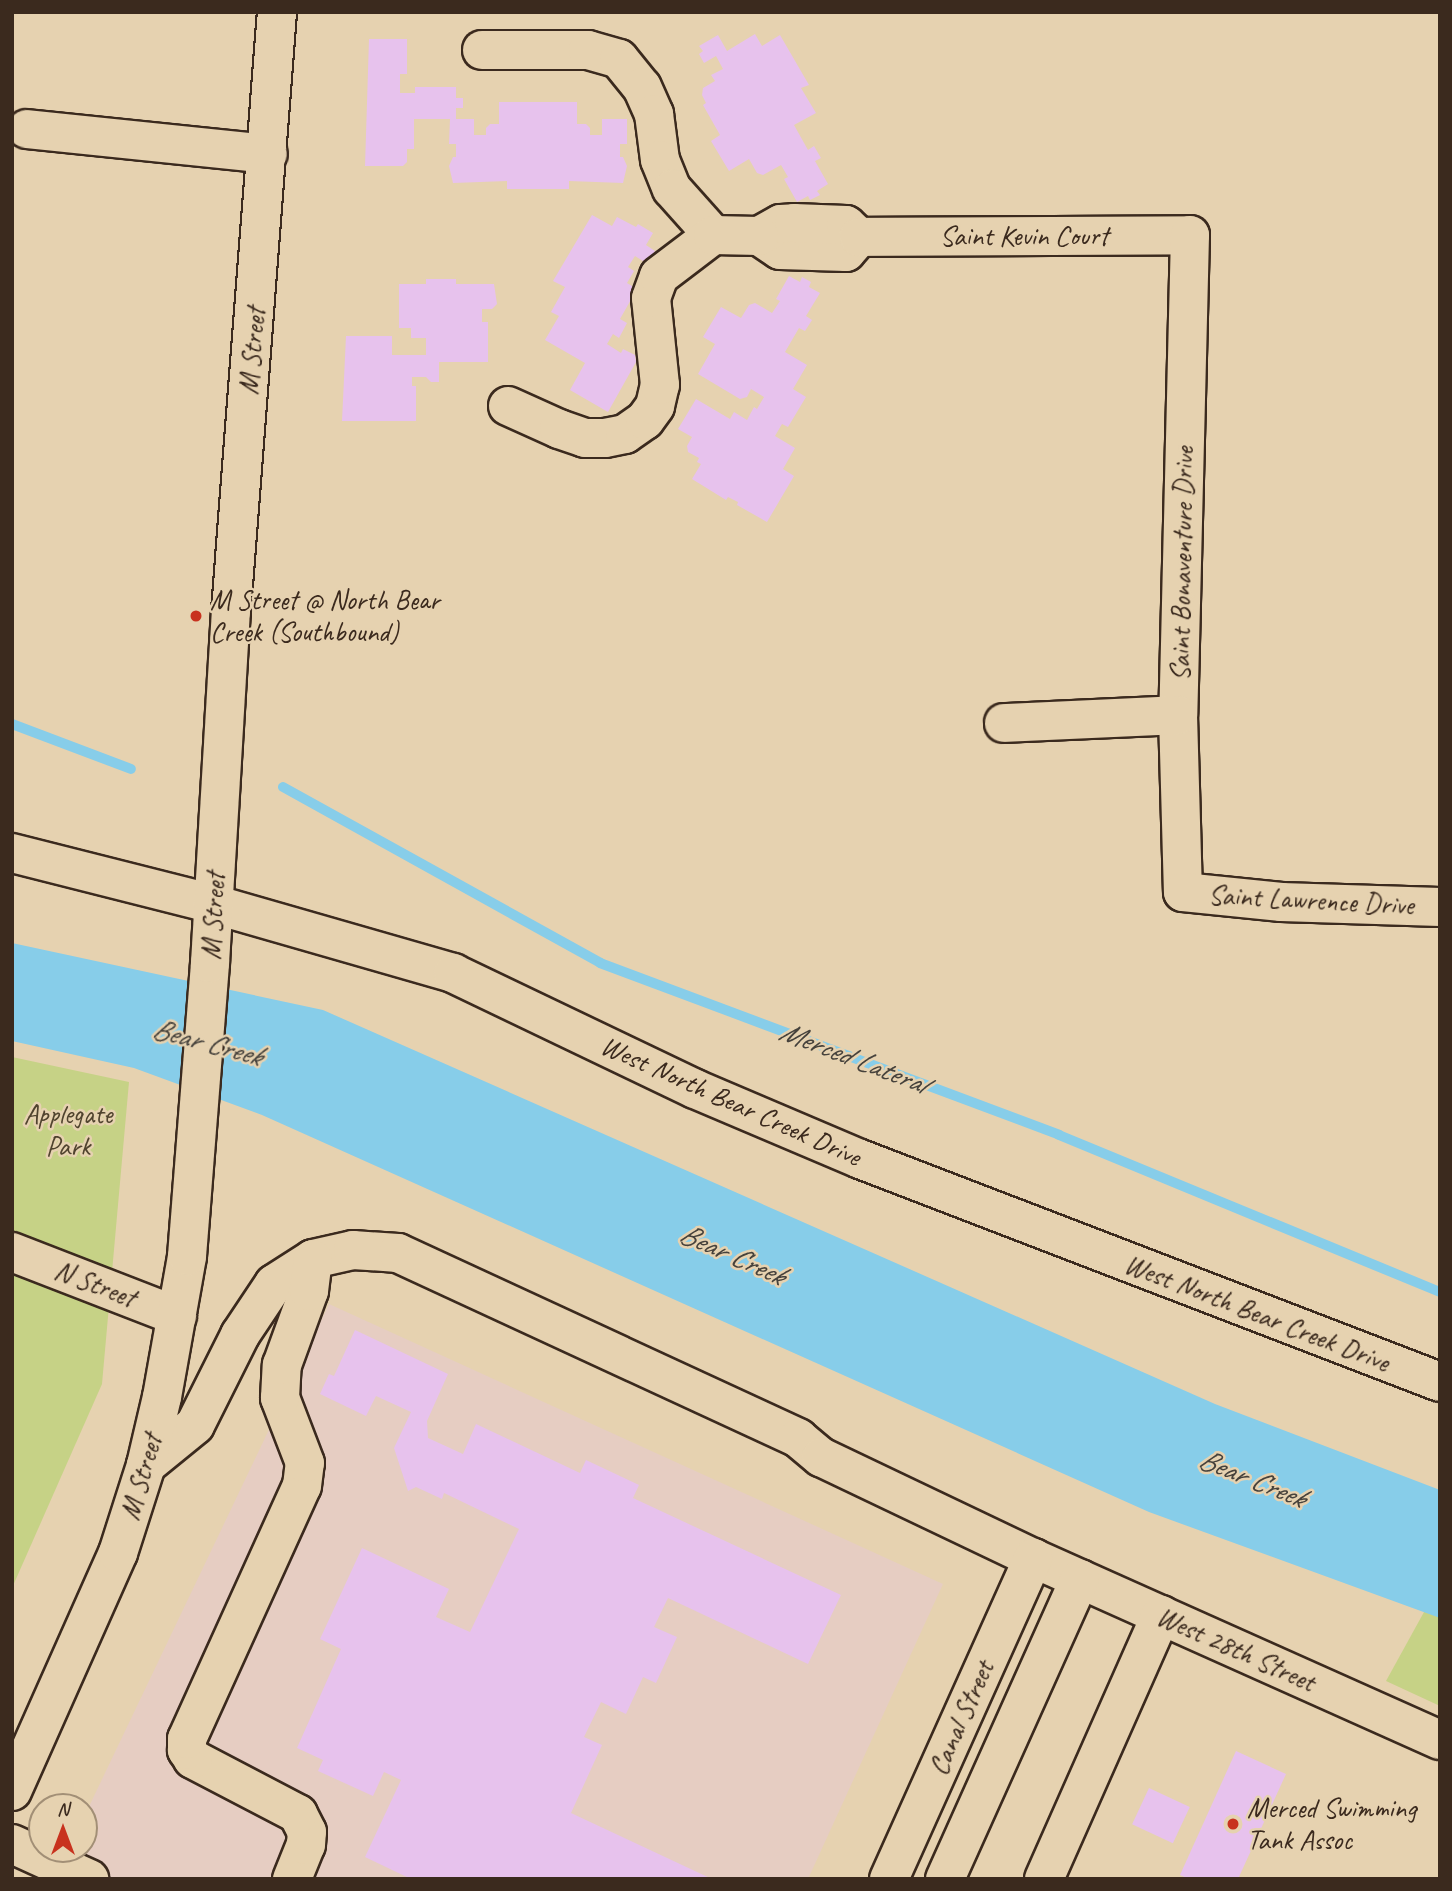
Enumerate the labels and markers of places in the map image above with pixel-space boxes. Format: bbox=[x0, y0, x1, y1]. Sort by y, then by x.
place label: M Street @ North Bear Creek (Southbound) bbox=[210, 583, 440, 649]
marker: M Street @ North Bear Creek (Southbound) bbox=[188, 608, 204, 624]
place label: Merced Swimming Tank Assoc bbox=[1247, 1791, 1416, 1857]
marker: Merced Swimming Tank Assoc bbox=[1225, 1816, 1241, 1832]

